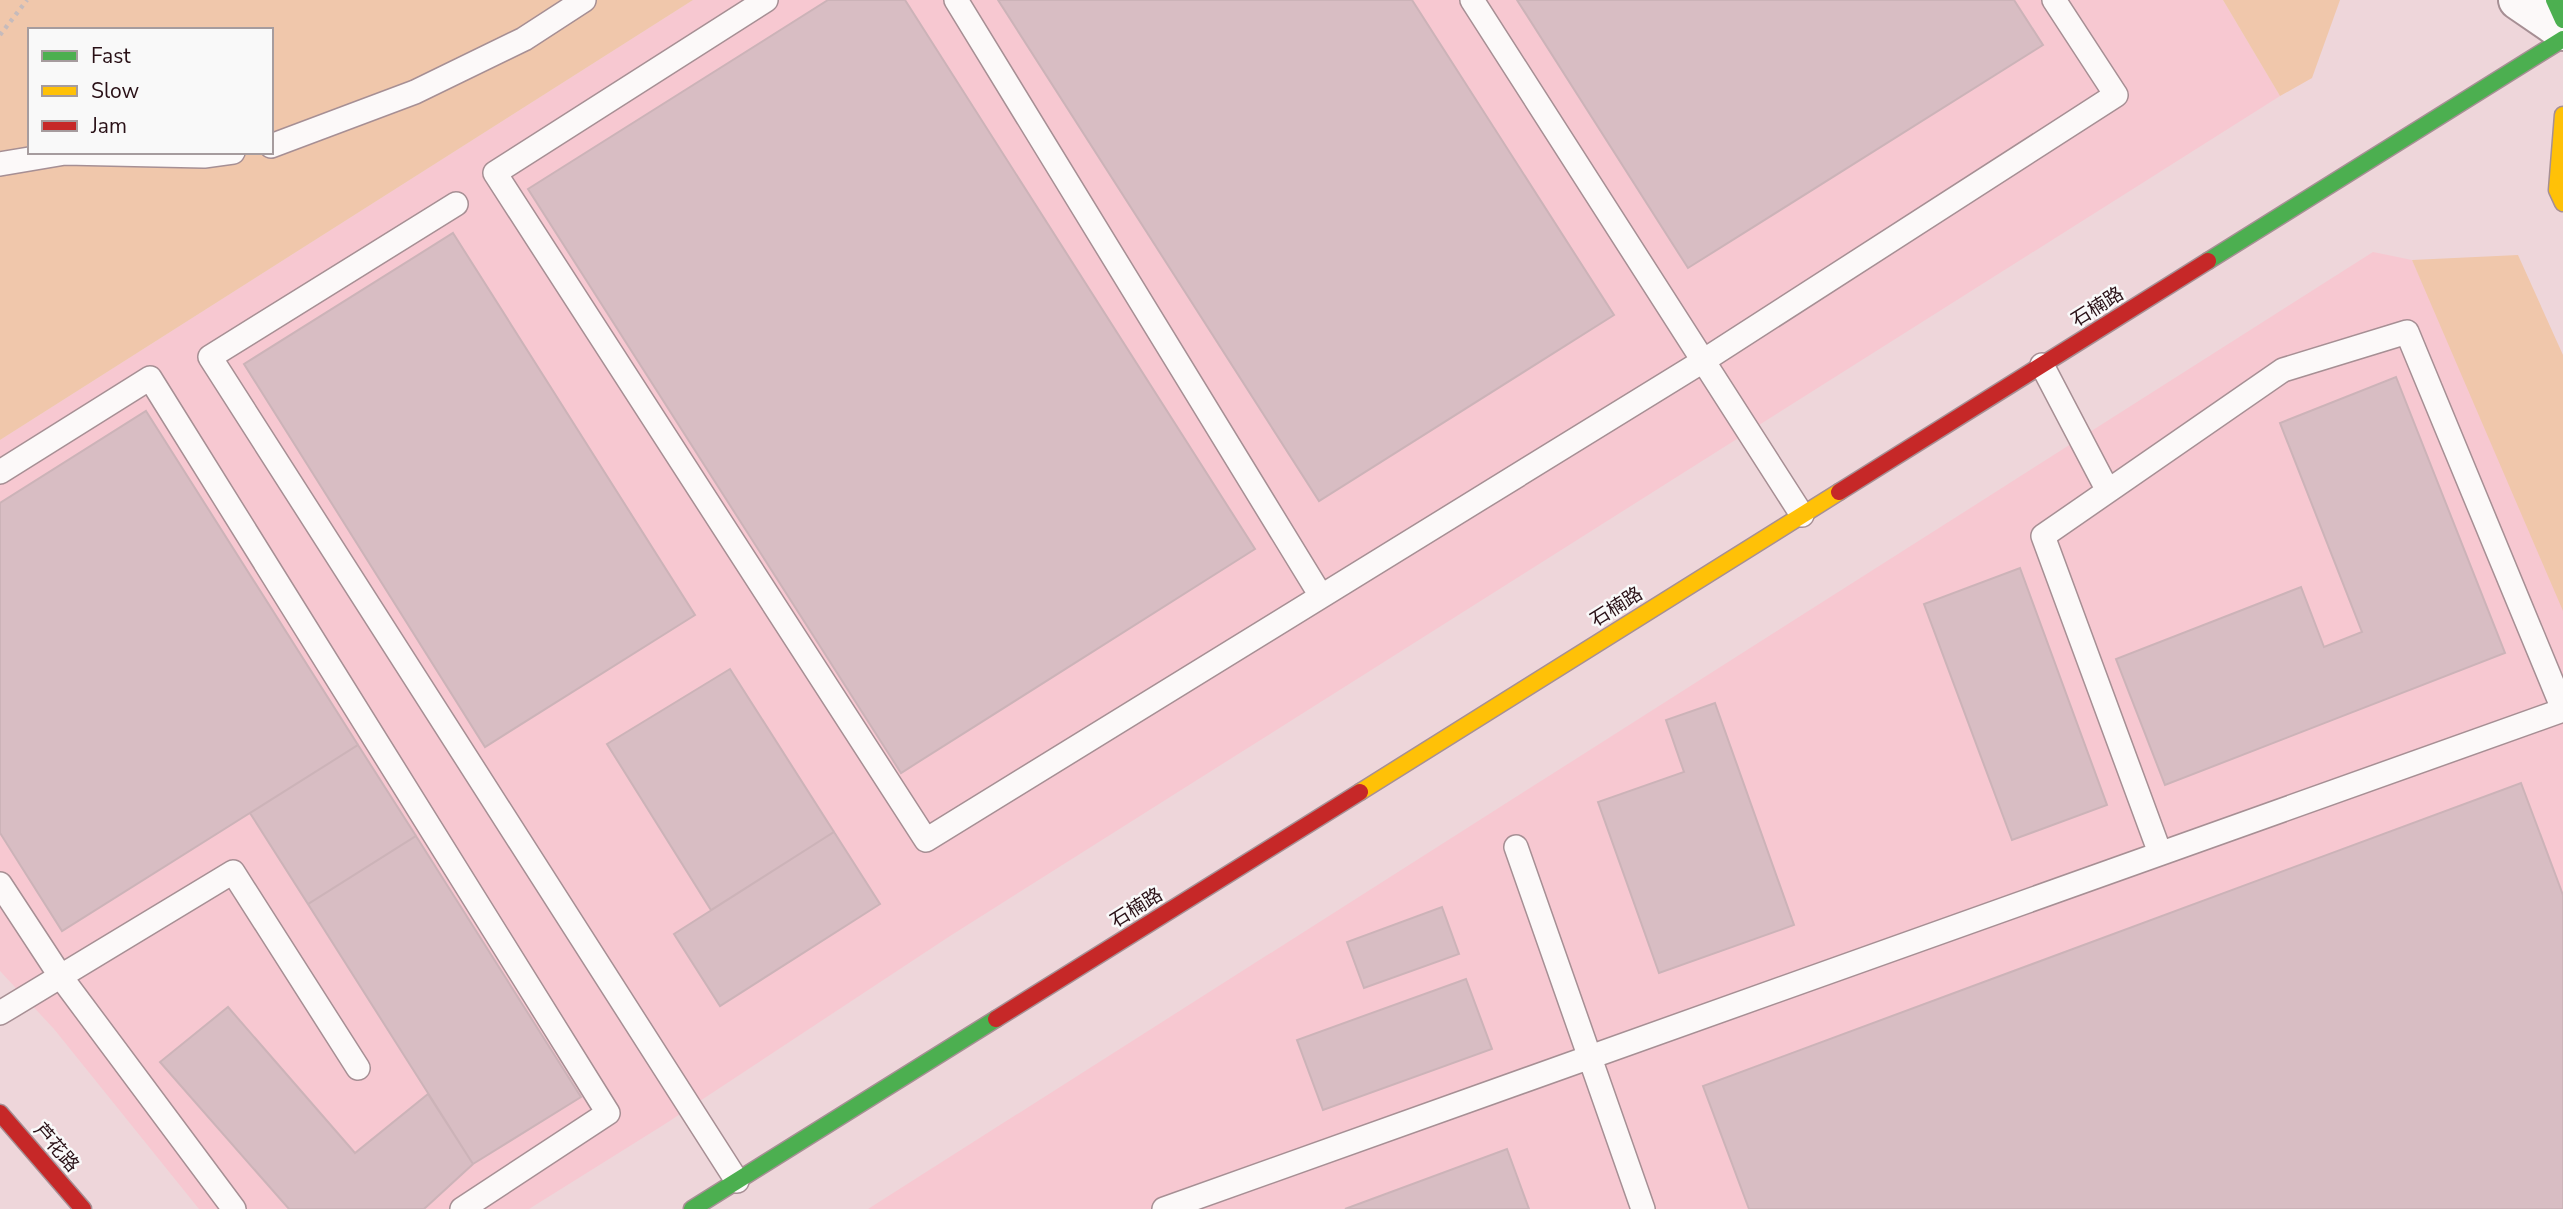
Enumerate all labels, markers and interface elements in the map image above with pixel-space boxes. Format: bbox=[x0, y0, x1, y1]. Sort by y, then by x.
legend bbox=[28, 28, 273, 154]
text: Fast bbox=[91, 42, 131, 70]
text: Slow bbox=[91, 77, 140, 105]
text: Jam bbox=[90, 112, 127, 140]
street label: 石楠路 bbox=[2066, 281, 2129, 333]
street label: 石楠路 bbox=[1585, 581, 1648, 633]
street label: 石楠路 bbox=[1105, 882, 1168, 934]
street label: 芦花路 bbox=[28, 1118, 85, 1178]

